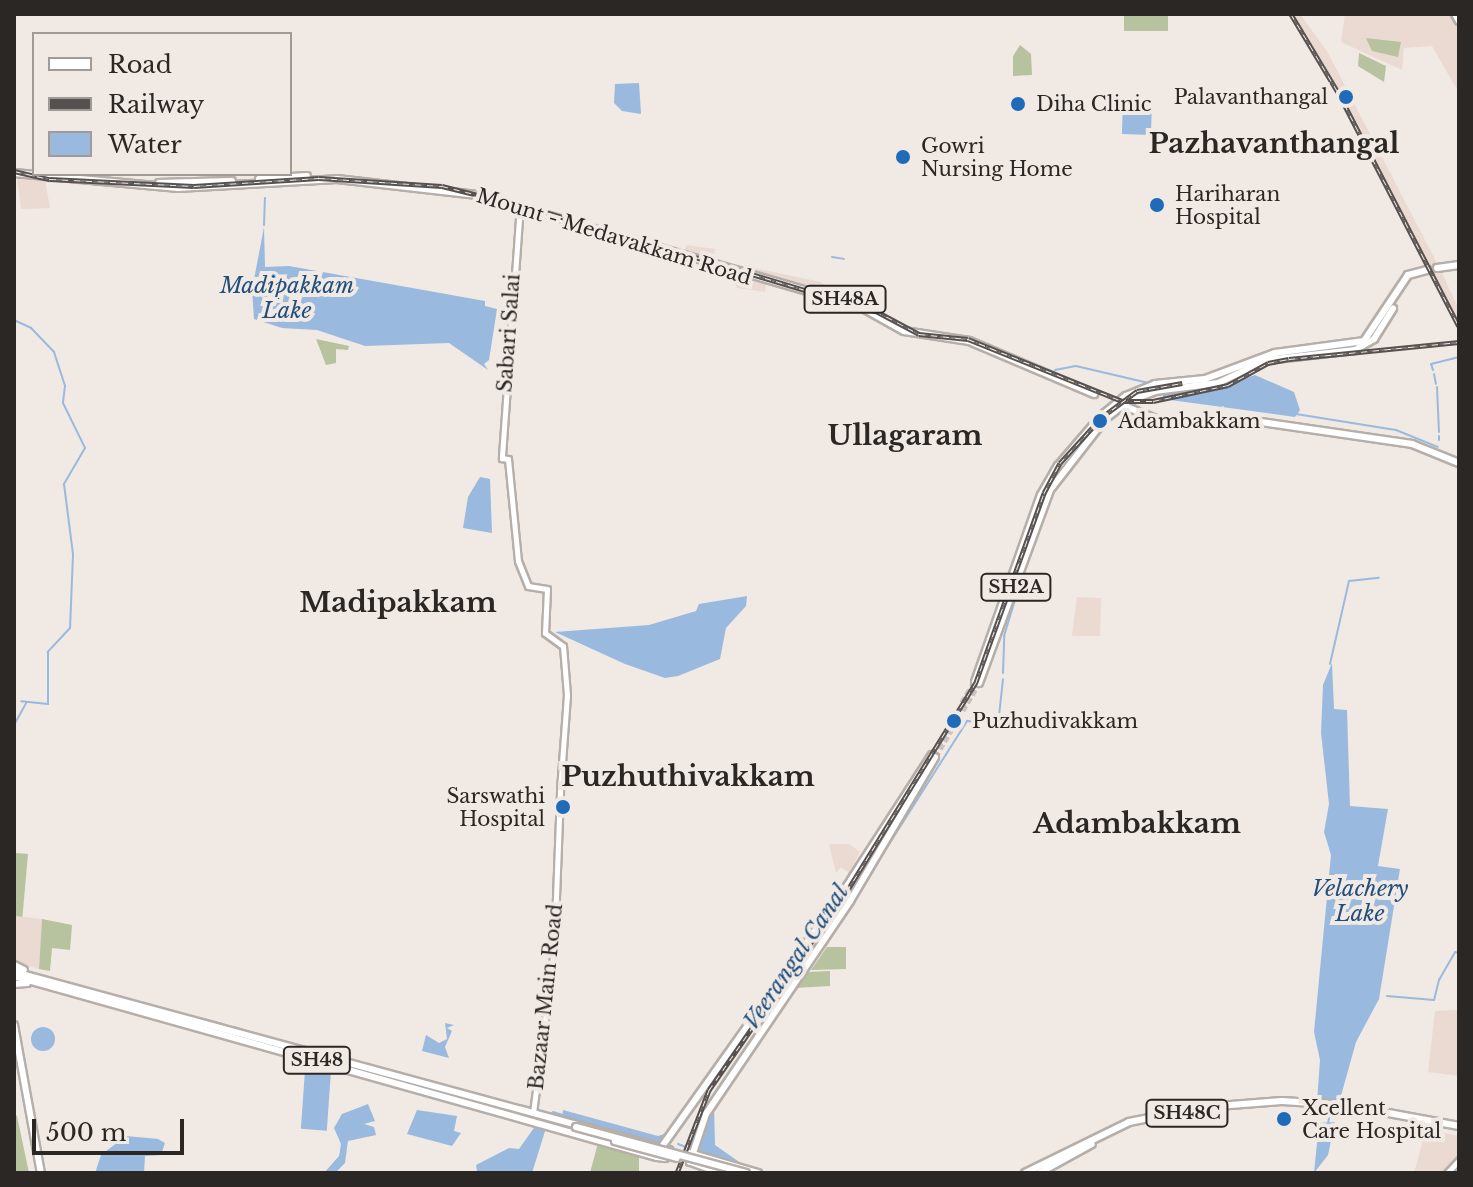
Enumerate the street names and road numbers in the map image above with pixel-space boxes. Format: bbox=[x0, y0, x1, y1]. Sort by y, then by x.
street label: Mount - Medavakkam Road bbox=[474, 184, 754, 290]
street label: Sabari Salai bbox=[493, 273, 525, 393]
road number: SH48A bbox=[803, 285, 887, 313]
road number: SH2A bbox=[980, 573, 1052, 601]
street label: Bazaar Main Road bbox=[524, 903, 568, 1091]
road number: SH48 bbox=[281, 1046, 353, 1074]
road number: SH48C bbox=[1145, 1099, 1229, 1127]

